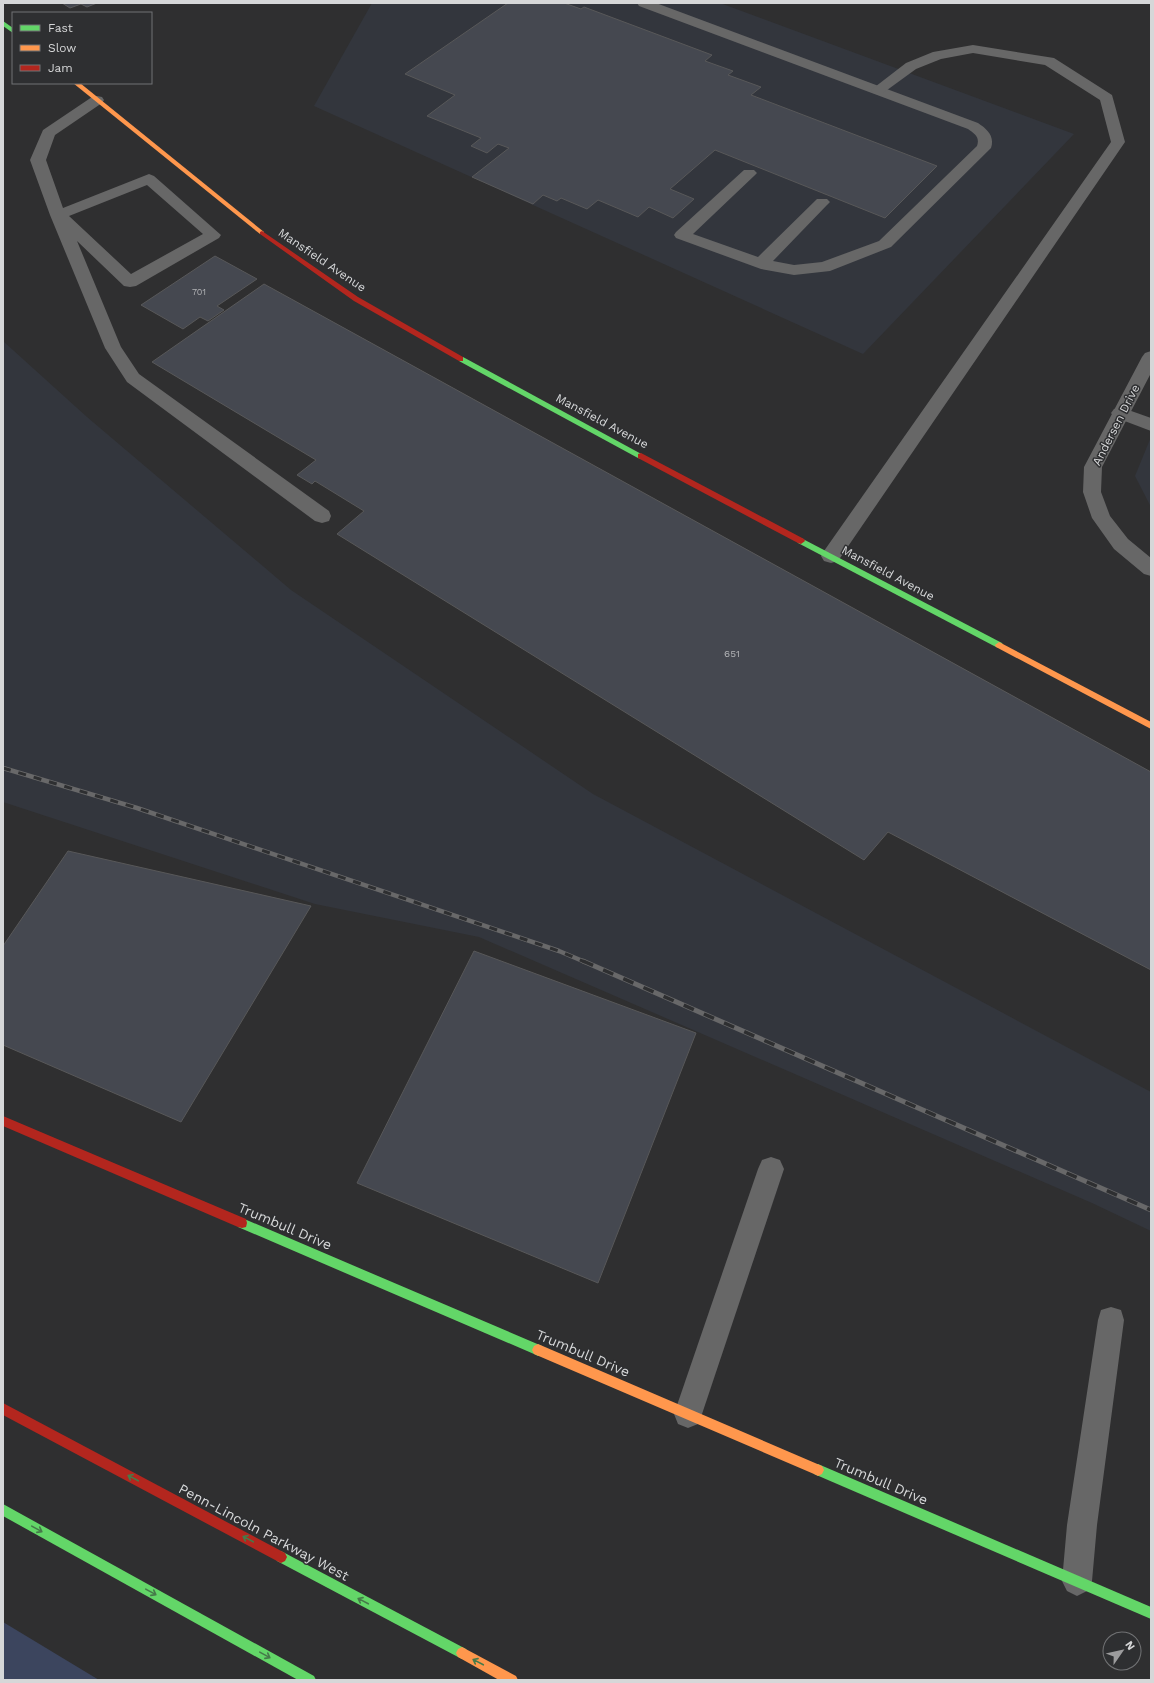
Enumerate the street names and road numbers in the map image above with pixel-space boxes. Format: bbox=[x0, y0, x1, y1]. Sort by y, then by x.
street label: Mansfield Avenue bbox=[275, 225, 369, 295]
street label: Andersen Drive bbox=[1090, 382, 1142, 468]
street label: Mansfield Avenue bbox=[553, 391, 651, 451]
street label: Mansfield Avenue bbox=[839, 543, 937, 603]
street label: Trumbull Drive bbox=[236, 1199, 334, 1253]
street label: Trumbull Drive bbox=[534, 1326, 632, 1380]
street label: Trumbull Drive bbox=[832, 1454, 930, 1508]
street label: Penn-Lincoln Parkway West bbox=[176, 1480, 352, 1584]

